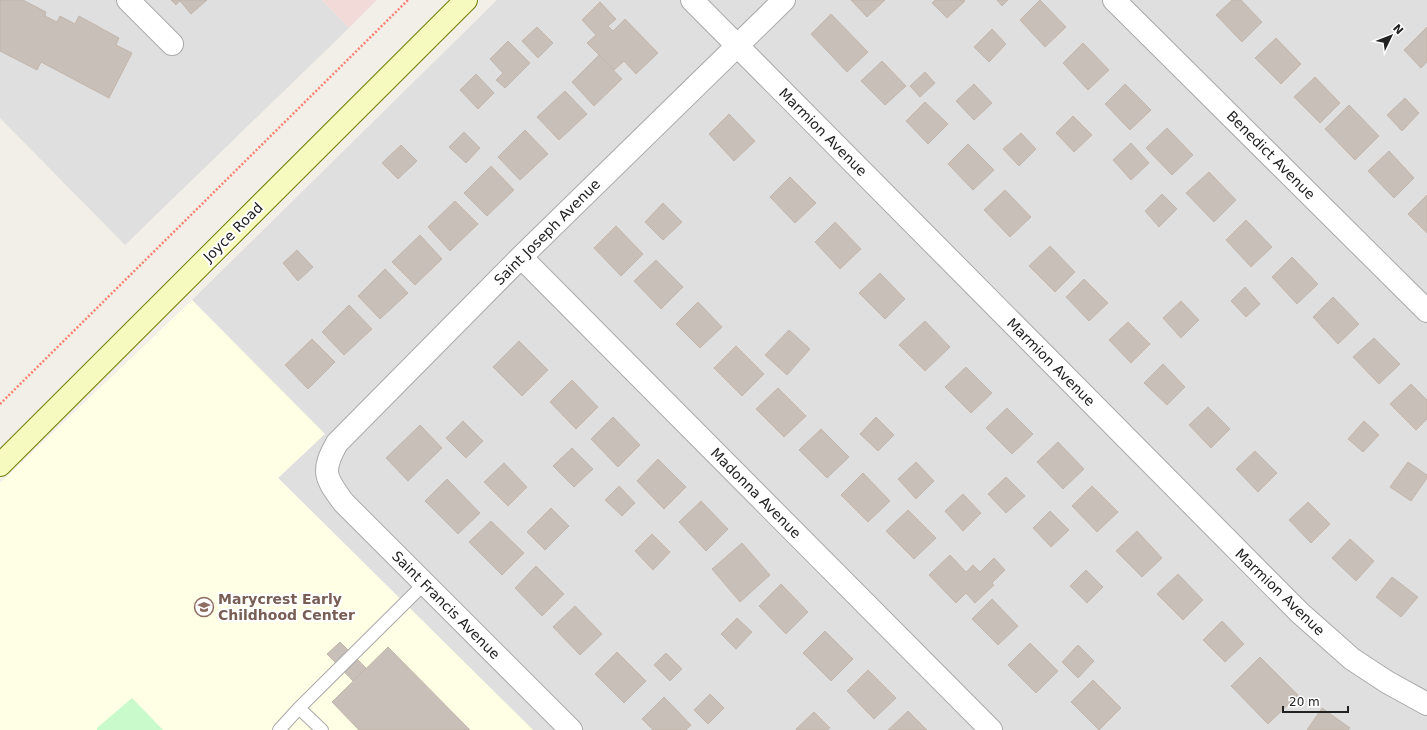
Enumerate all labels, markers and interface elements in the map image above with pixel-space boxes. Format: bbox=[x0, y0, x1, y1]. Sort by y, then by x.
north arrow bbox=[1371, 16, 1411, 56]
text: N bbox=[1390, 22, 1406, 37]
street label: Marmion Avenue bbox=[776, 85, 870, 179]
street label: Benedict Avenue bbox=[1224, 108, 1318, 202]
street label: Saint Joseph Avenue bbox=[491, 176, 603, 288]
street label: Joyce Road bbox=[199, 199, 266, 266]
street label: Marmion Avenue bbox=[1004, 315, 1098, 409]
street label: Madonna Avenue bbox=[708, 445, 804, 541]
street label: Marmion Avenue bbox=[1232, 545, 1328, 639]
street label: Saint Francis Avenue bbox=[389, 548, 503, 662]
place label: Marycrest Early Childhood Center bbox=[218, 591, 355, 623]
school or university icon: Marycrest Early Childhood Center bbox=[193, 596, 215, 618]
scale bar bbox=[1283, 688, 1348, 714]
text: 20 m bbox=[1289, 695, 1320, 709]

